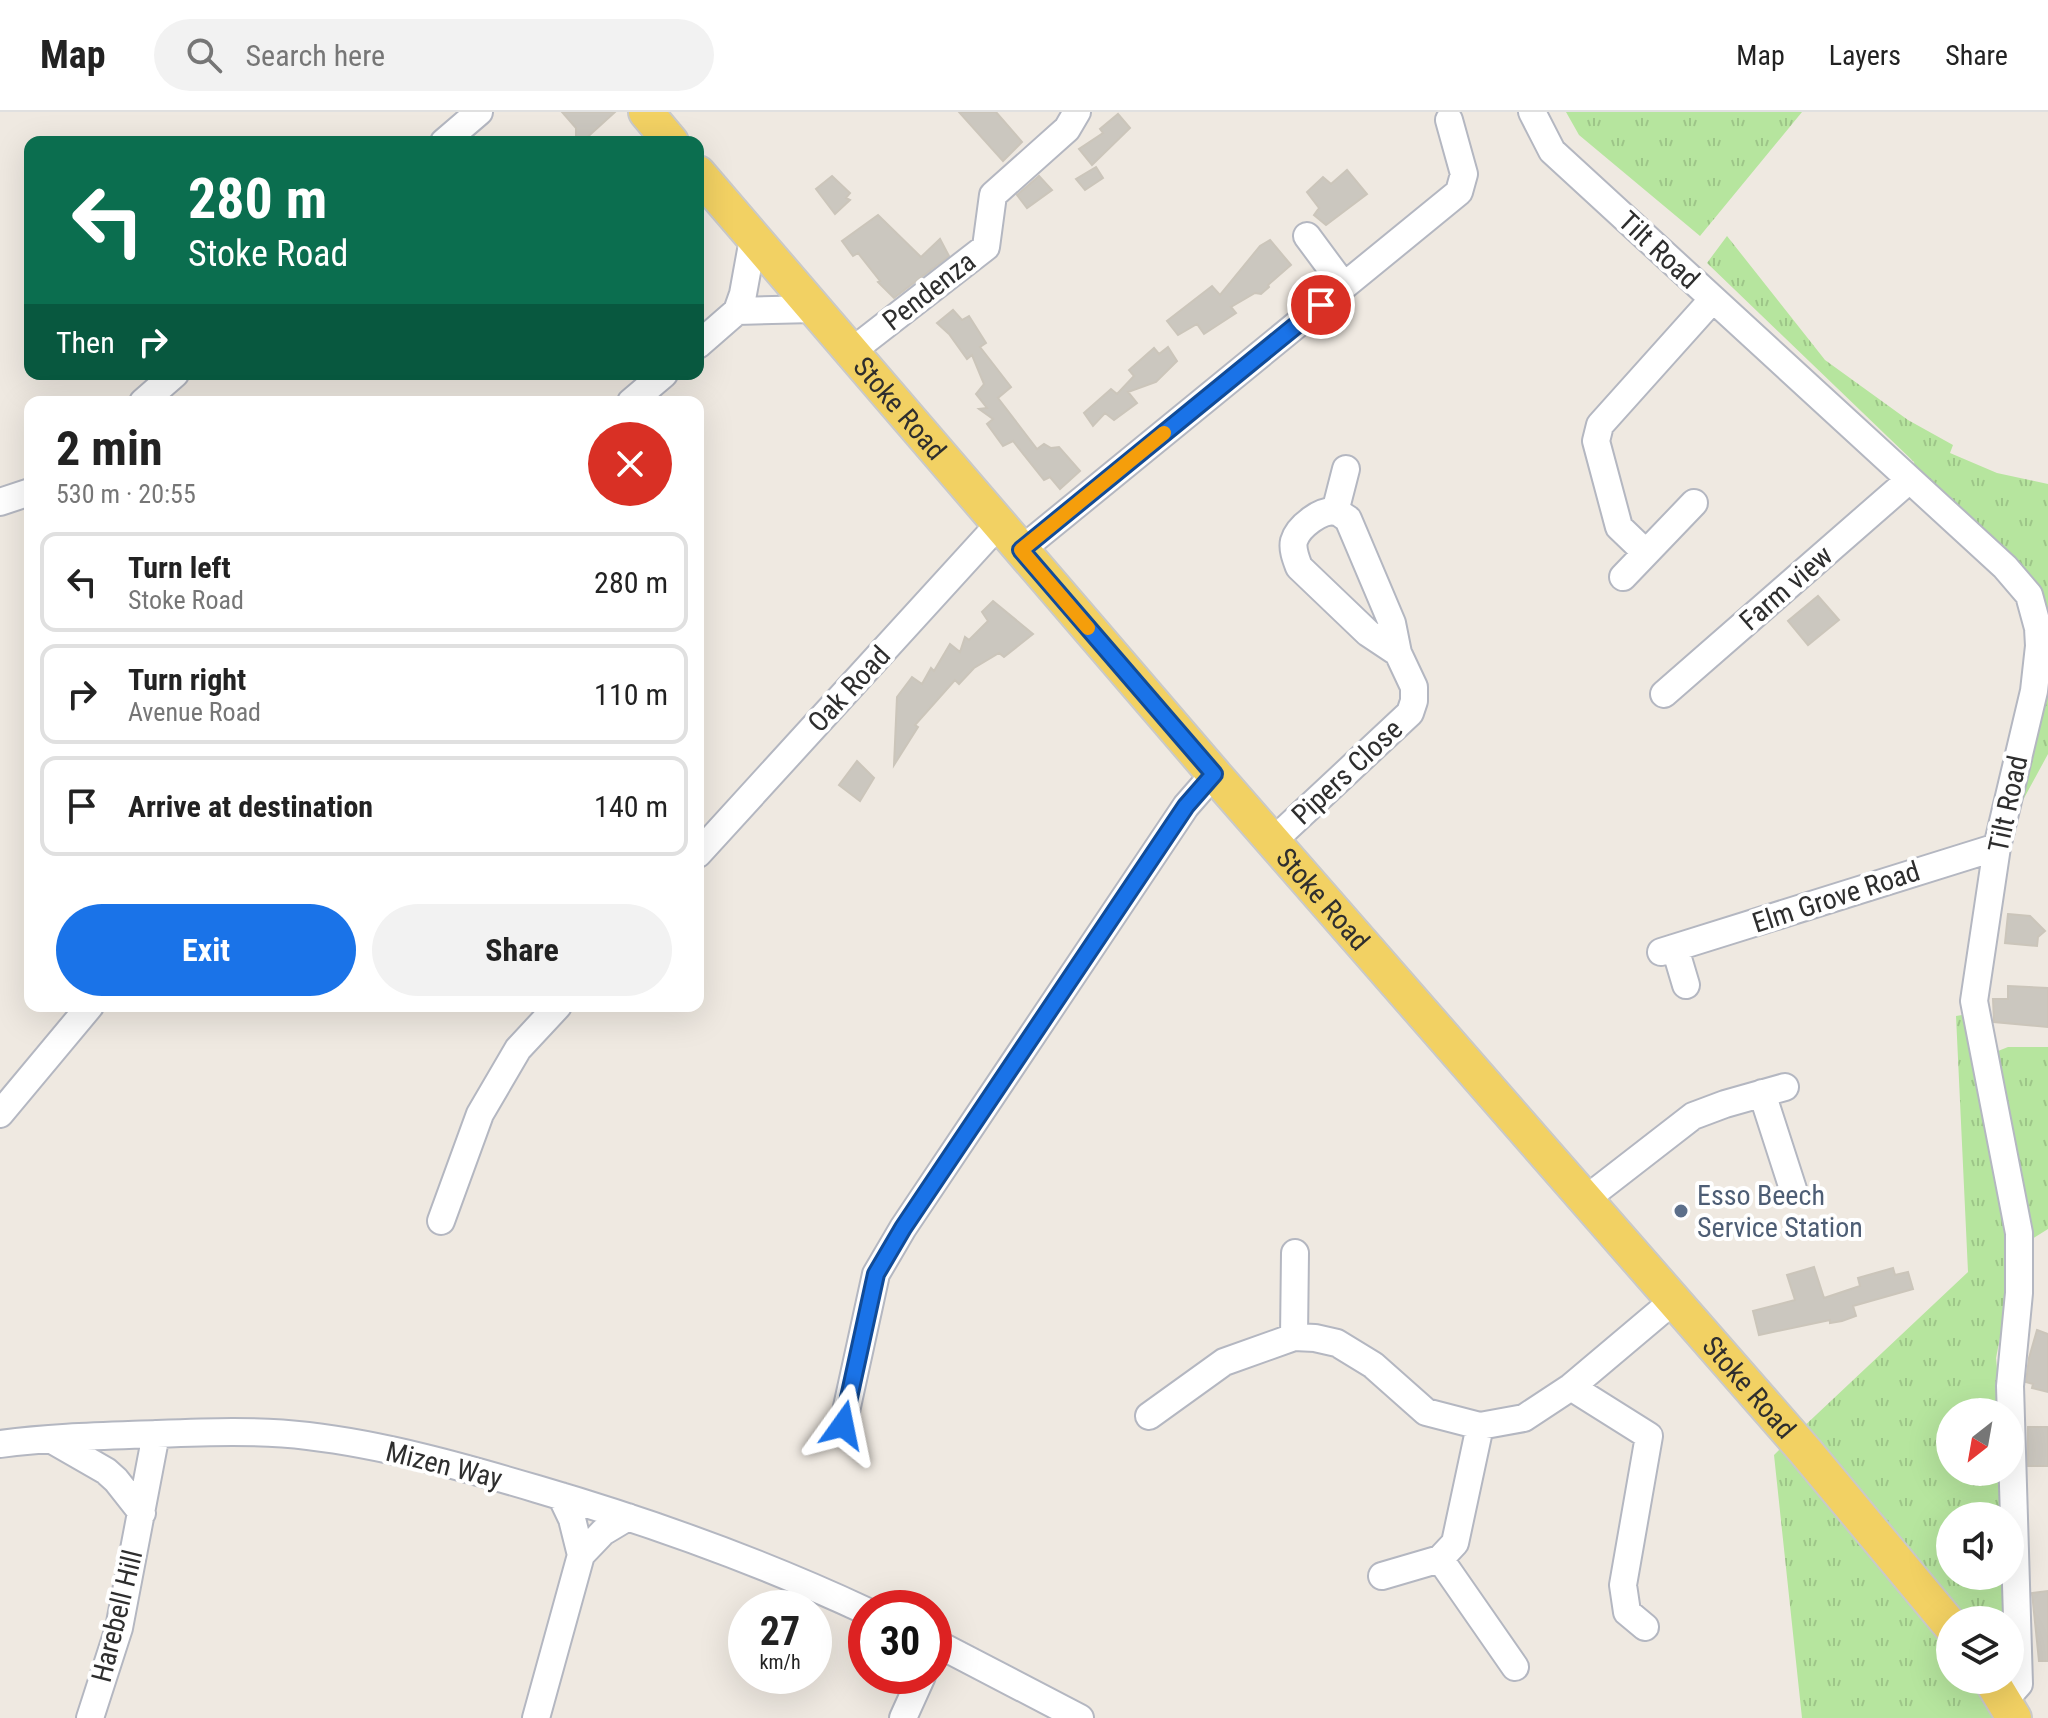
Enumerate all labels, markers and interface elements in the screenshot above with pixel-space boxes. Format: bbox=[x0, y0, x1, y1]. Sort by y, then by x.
search box bbox=[154, 19, 714, 91]
text: Map bbox=[40, 33, 106, 77]
icon: search bbox=[182, 33, 226, 77]
text: Search here bbox=[246, 38, 385, 73]
text: Map bbox=[1736, 39, 1785, 72]
text: Layers bbox=[1829, 39, 1901, 72]
text: Share bbox=[1945, 39, 2008, 72]
text: 280 m bbox=[188, 166, 327, 232]
icon: left bbox=[56, 168, 160, 272]
street label: Tilt Road bbox=[1612, 204, 1706, 296]
text: Stoke Road bbox=[188, 233, 348, 275]
street label: Pendenza bbox=[876, 245, 982, 337]
pin bbox=[1287, 271, 1355, 339]
icon: arrive bbox=[1299, 283, 1343, 327]
icon: right bbox=[131, 320, 175, 364]
text: Then bbox=[56, 325, 115, 360]
street label: Stoke Road bbox=[847, 350, 953, 466]
text: 2 min bbox=[56, 420, 163, 477]
button: close bbox=[588, 422, 672, 506]
text: 530 m · 20:55 bbox=[56, 479, 196, 509]
street label: Farm view bbox=[1733, 539, 1839, 637]
text: Turn left bbox=[128, 550, 231, 585]
icon: left bbox=[60, 560, 104, 604]
text: 280 m bbox=[594, 565, 668, 600]
text: Stoke Road bbox=[128, 585, 244, 615]
street label: Oak Road bbox=[801, 639, 897, 739]
text: Turn right bbox=[128, 662, 246, 697]
icon: right bbox=[60, 672, 104, 716]
text: 110 m bbox=[594, 677, 668, 712]
text: Avenue Road bbox=[128, 697, 261, 727]
street label: Pipers Close bbox=[1285, 713, 1409, 831]
street label: Tilt Road bbox=[1982, 752, 2034, 856]
icon: arrive bbox=[60, 784, 104, 828]
text: Arrive at destination bbox=[128, 789, 373, 824]
text: 140 m bbox=[594, 789, 668, 824]
street label: Stoke Road bbox=[1270, 841, 1377, 957]
street label: Elm Grove Road bbox=[1748, 854, 1924, 940]
button: Exit bbox=[56, 904, 356, 996]
button: Share bbox=[372, 904, 672, 996]
place label: Esso Beech Service Station bbox=[1697, 1179, 1863, 1244]
marker: Esso Beech Service Station bbox=[1672, 1202, 1690, 1220]
street label: Stoke Road bbox=[1696, 1329, 1803, 1445]
position arrow bbox=[801, 1383, 885, 1467]
north arrow bbox=[1936, 1398, 2024, 1486]
map controls bbox=[1936, 1398, 2024, 1694]
street label: Mizen Way bbox=[383, 1435, 506, 1495]
button: sound bbox=[1936, 1502, 2024, 1590]
street label: Harebell Hill bbox=[85, 1546, 149, 1686]
speed limit sign: 30 bbox=[848, 1590, 952, 1694]
button: layers bbox=[1936, 1606, 2024, 1694]
text: 27 bbox=[760, 1608, 800, 1655]
text: km/h bbox=[759, 1650, 801, 1674]

